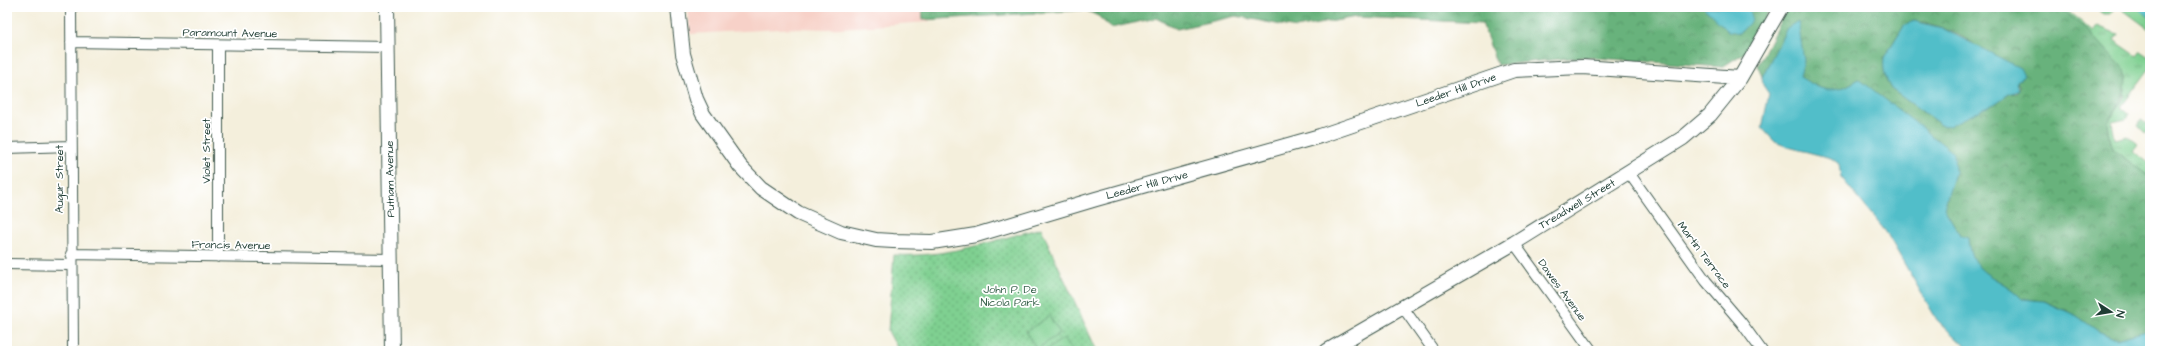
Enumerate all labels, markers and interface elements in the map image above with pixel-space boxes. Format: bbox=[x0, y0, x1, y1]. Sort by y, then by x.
street label: Paramount Avenue bbox=[183, 25, 278, 41]
street label: Leeder Hill Drive bbox=[1414, 69, 1498, 111]
street label: Violet Street bbox=[199, 118, 214, 184]
street label: Putnam Avenue bbox=[382, 140, 398, 218]
street label: Augur Street bbox=[52, 144, 68, 213]
street label: Leeder Hill Drive bbox=[1104, 167, 1190, 203]
street label: Treadwell Street bbox=[1536, 175, 1619, 233]
street label: Martin Terrace bbox=[1674, 218, 1734, 292]
street label: Francis Avenue bbox=[191, 237, 271, 253]
street label: Dawes Avenue bbox=[1534, 256, 1590, 324]
park label: John P. De Nicola Park bbox=[981, 282, 1040, 310]
north arrow bbox=[2091, 292, 2131, 332]
text: N bbox=[2112, 309, 2128, 319]

